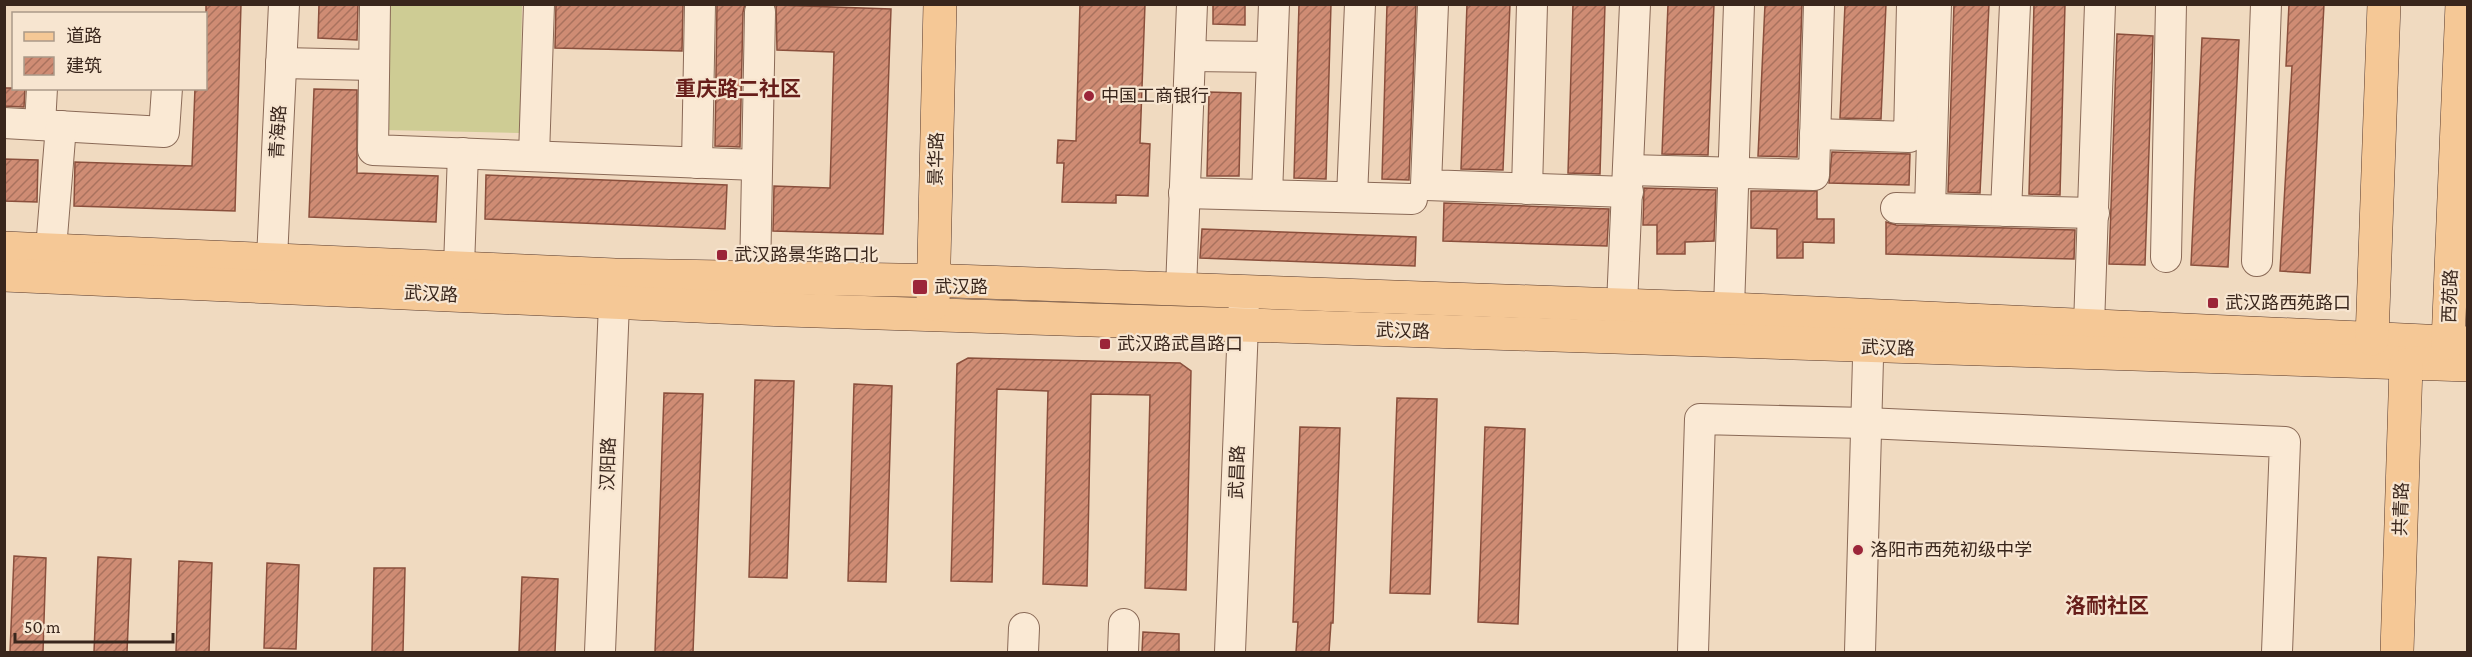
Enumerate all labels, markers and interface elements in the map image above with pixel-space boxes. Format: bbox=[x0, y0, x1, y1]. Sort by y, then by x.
legend bbox=[12, 12, 207, 90]
text: 道路 bbox=[66, 26, 102, 46]
text: 建筑 bbox=[66, 56, 102, 76]
district label: 重庆路二社区 bbox=[675, 77, 801, 101]
place label: 中国工商银行 bbox=[1101, 86, 1209, 106]
marker: 中国工商银行 bbox=[1082, 89, 1096, 103]
street label: 青海路 bbox=[267, 105, 289, 159]
street label: 景华路 bbox=[926, 132, 946, 186]
place label: 武汉路景华路口北 bbox=[734, 245, 878, 265]
marker: 武汉路景华路口北 bbox=[715, 248, 729, 262]
street label: 西苑路 bbox=[2439, 269, 2461, 323]
place label: 武汉路 bbox=[934, 277, 988, 297]
marker: 武汉路 bbox=[911, 278, 929, 296]
street label: 武汉路 bbox=[404, 283, 458, 305]
place label: 武汉路西苑路口 bbox=[2225, 293, 2351, 313]
marker: 武汉路西苑路口 bbox=[2206, 296, 2220, 310]
street label: 武汉路 bbox=[1376, 320, 1430, 342]
place label: 武汉路武昌路口 bbox=[1117, 334, 1243, 354]
marker: 武汉路武昌路口 bbox=[1098, 337, 1112, 351]
street label: 武汉路 bbox=[1861, 337, 1915, 359]
street label: 汉阳路 bbox=[597, 437, 619, 491]
street label: 武昌路 bbox=[1226, 445, 1248, 499]
street label: 共青路 bbox=[2390, 482, 2412, 536]
place label: 洛阳市西苑初级中学 bbox=[1870, 540, 2032, 560]
marker: 洛阳市西苑初级中学 bbox=[1851, 543, 1865, 557]
district label: 洛耐社区 bbox=[2065, 594, 2149, 618]
scale bar bbox=[15, 606, 172, 644]
text: 50 m bbox=[24, 617, 61, 637]

